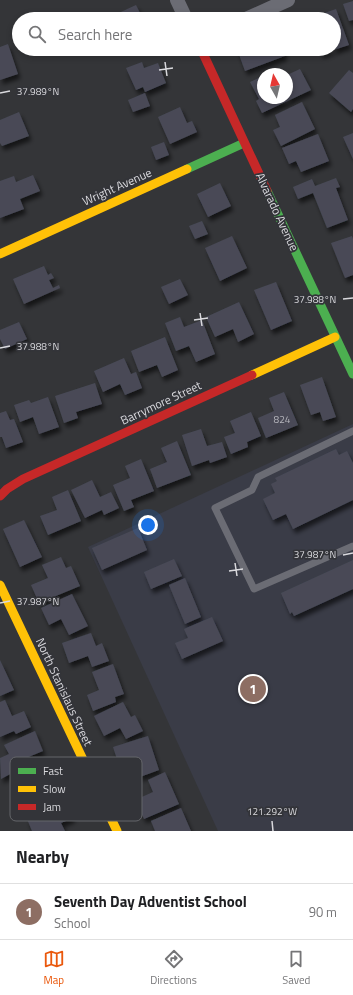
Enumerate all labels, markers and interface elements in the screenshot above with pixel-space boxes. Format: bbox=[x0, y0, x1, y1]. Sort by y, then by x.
search box bbox=[12, 12, 341, 56]
icon: search bbox=[26, 23, 48, 45]
text: Search here bbox=[58, 23, 132, 46]
north arrow bbox=[257, 68, 293, 104]
text: 37.989°N bbox=[17, 84, 59, 99]
street label: Wright Avenue bbox=[79, 163, 155, 210]
street label: Alvarado Avenue bbox=[251, 169, 304, 254]
text: 37.988°N bbox=[294, 292, 336, 307]
text: 37.988°N bbox=[17, 339, 59, 354]
street label: Barrymore Street bbox=[117, 375, 205, 430]
house number: 824 bbox=[274, 412, 291, 427]
your location bbox=[138, 515, 158, 535]
text: 37.987°N bbox=[294, 547, 336, 562]
text: 37.987°N bbox=[17, 594, 59, 609]
street label: North Stanislaus Street bbox=[31, 635, 98, 750]
pin: 1 bbox=[240, 674, 266, 704]
legend bbox=[10, 757, 142, 821]
text: Fast bbox=[43, 763, 63, 779]
text: Slow bbox=[43, 781, 66, 797]
text: Jam bbox=[43, 799, 61, 815]
text: 121.292°W bbox=[247, 804, 297, 819]
text: Nearby bbox=[16, 844, 69, 870]
text: Seventh Day Adventist School bbox=[54, 890, 247, 913]
text: 1 bbox=[25, 902, 33, 922]
text: 90 m bbox=[309, 902, 337, 922]
text: School bbox=[54, 913, 90, 933]
tab: Map bbox=[43, 948, 65, 988]
tab: Directions bbox=[150, 948, 197, 988]
tab: Saved bbox=[282, 948, 310, 988]

